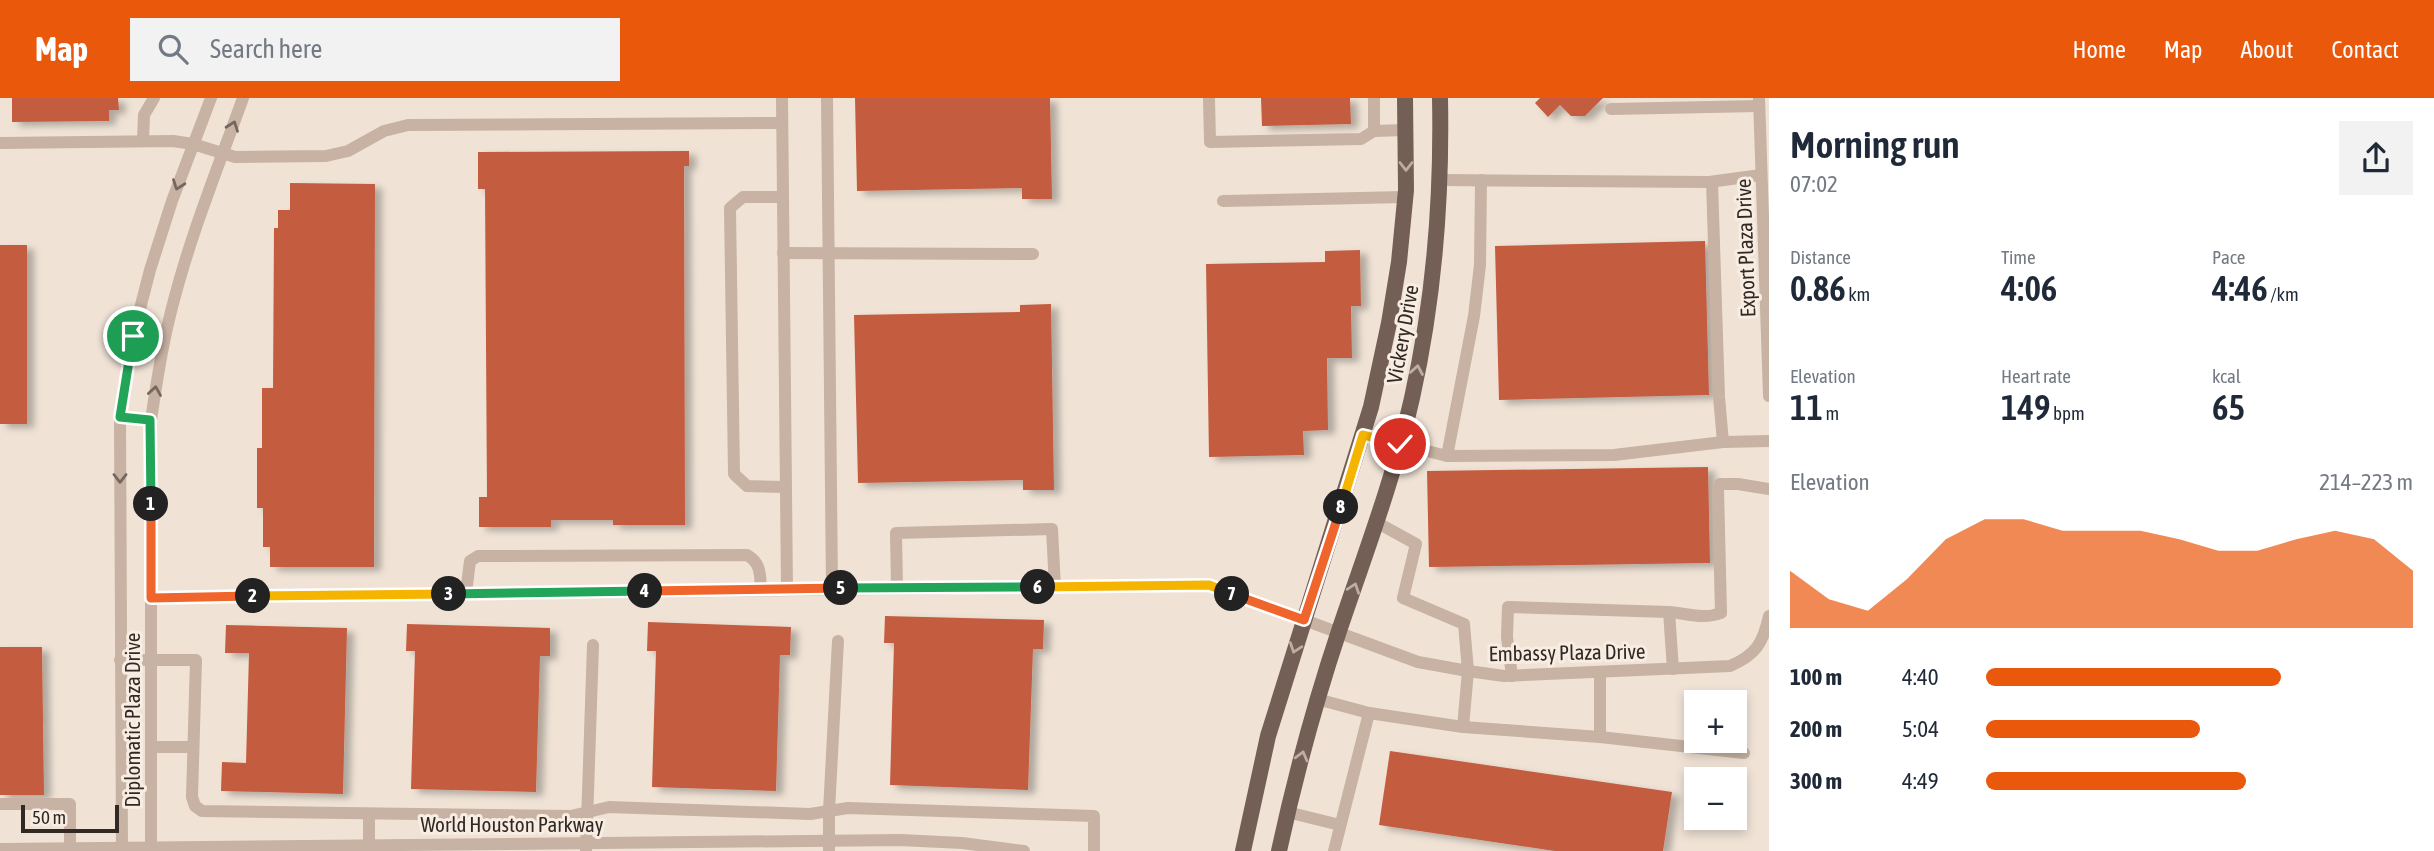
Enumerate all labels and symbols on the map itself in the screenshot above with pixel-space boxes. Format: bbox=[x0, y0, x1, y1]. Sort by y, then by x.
one-way arrow bbox=[224, 121, 238, 133]
one-way arrow bbox=[1398, 161, 1414, 172]
one-way arrow bbox=[172, 178, 186, 190]
street label: Export Plaza Drive bbox=[1731, 178, 1759, 318]
street label: Vickery Drive bbox=[1382, 283, 1422, 385]
pin bbox=[103, 306, 163, 366]
one-way arrow bbox=[1409, 364, 1424, 376]
one-way arrow bbox=[147, 385, 162, 397]
pin bbox=[1370, 414, 1430, 474]
one-way arrow bbox=[112, 473, 128, 484]
pin: 1 bbox=[134, 486, 168, 522]
pin: 8 bbox=[1324, 490, 1358, 524]
pin: 5 bbox=[824, 570, 858, 606]
pin: 6 bbox=[1020, 570, 1056, 604]
pin: 4 bbox=[628, 574, 662, 608]
pin: 3 bbox=[432, 576, 466, 612]
pin: 7 bbox=[1214, 576, 1250, 612]
pin: 2 bbox=[236, 578, 270, 614]
one-way arrow bbox=[1345, 582, 1360, 594]
street label: Diplomatic Plaza Drive bbox=[120, 633, 144, 807]
street label: Embassy Plaza Drive bbox=[1488, 639, 1646, 665]
one-way arrow bbox=[1289, 642, 1303, 654]
one-way arrow bbox=[1294, 750, 1308, 762]
scale bar bbox=[21, 802, 119, 834]
street label: World Houston Parkway bbox=[420, 812, 604, 836]

